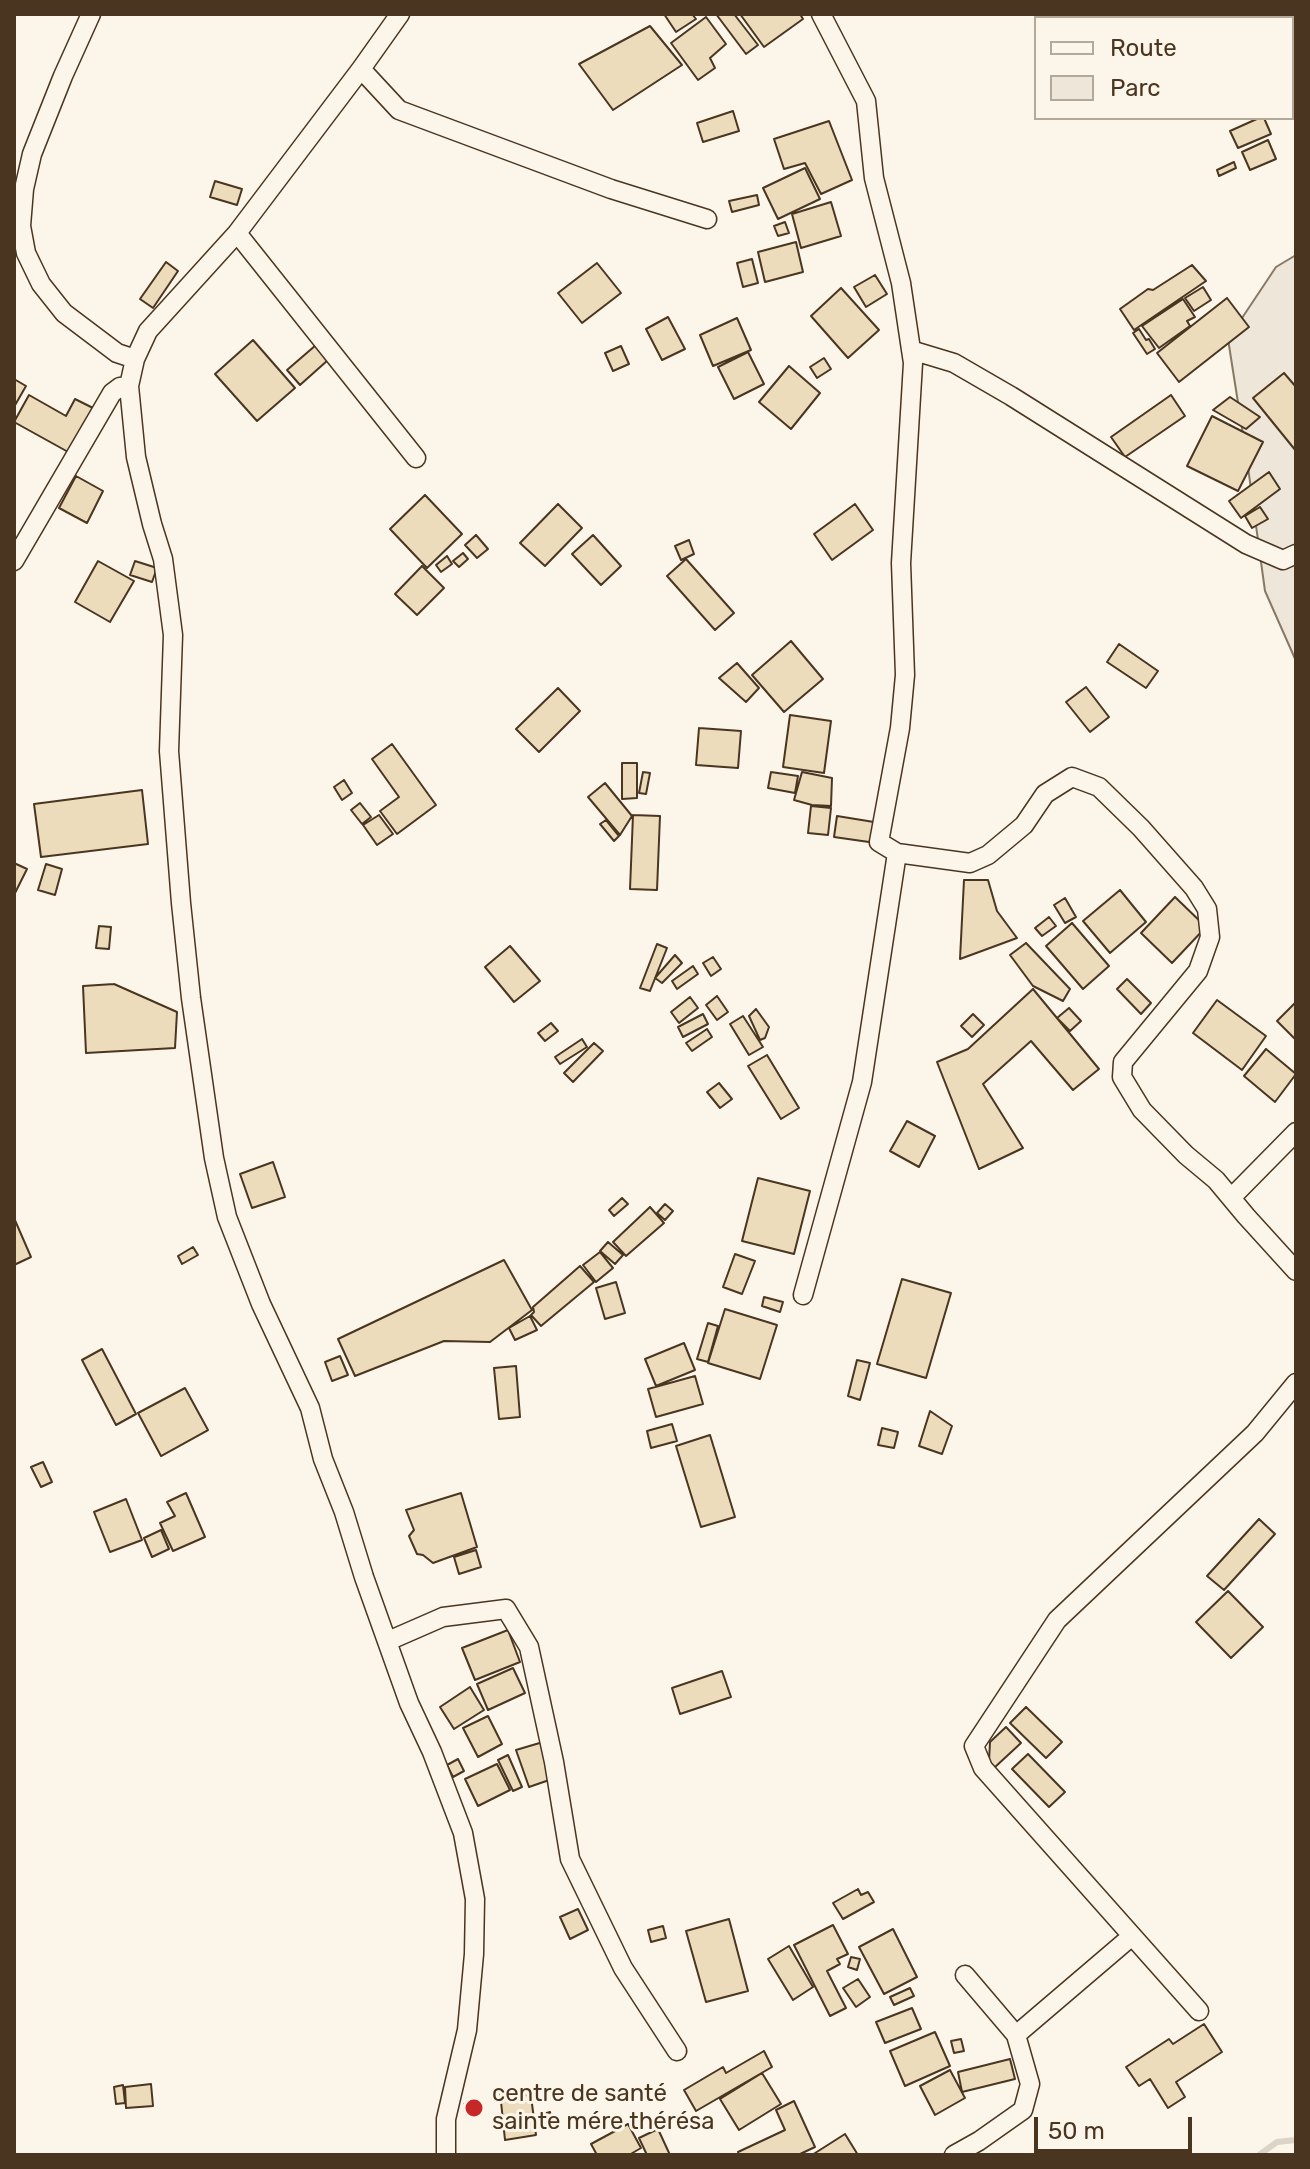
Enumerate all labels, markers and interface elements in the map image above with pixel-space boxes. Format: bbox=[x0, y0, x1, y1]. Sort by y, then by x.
legend bbox=[1034, 16, 1294, 120]
text: Route bbox=[1110, 34, 1177, 62]
text: Parc bbox=[1110, 74, 1161, 102]
place label: centre de santé sainte mére thérésa bbox=[492, 2080, 715, 2136]
marker: centre de santé sainte mére thérésa bbox=[463, 2097, 485, 2119]
scale bar bbox=[1038, 2101, 1196, 2151]
text: 50 m bbox=[1048, 2117, 1105, 2145]

